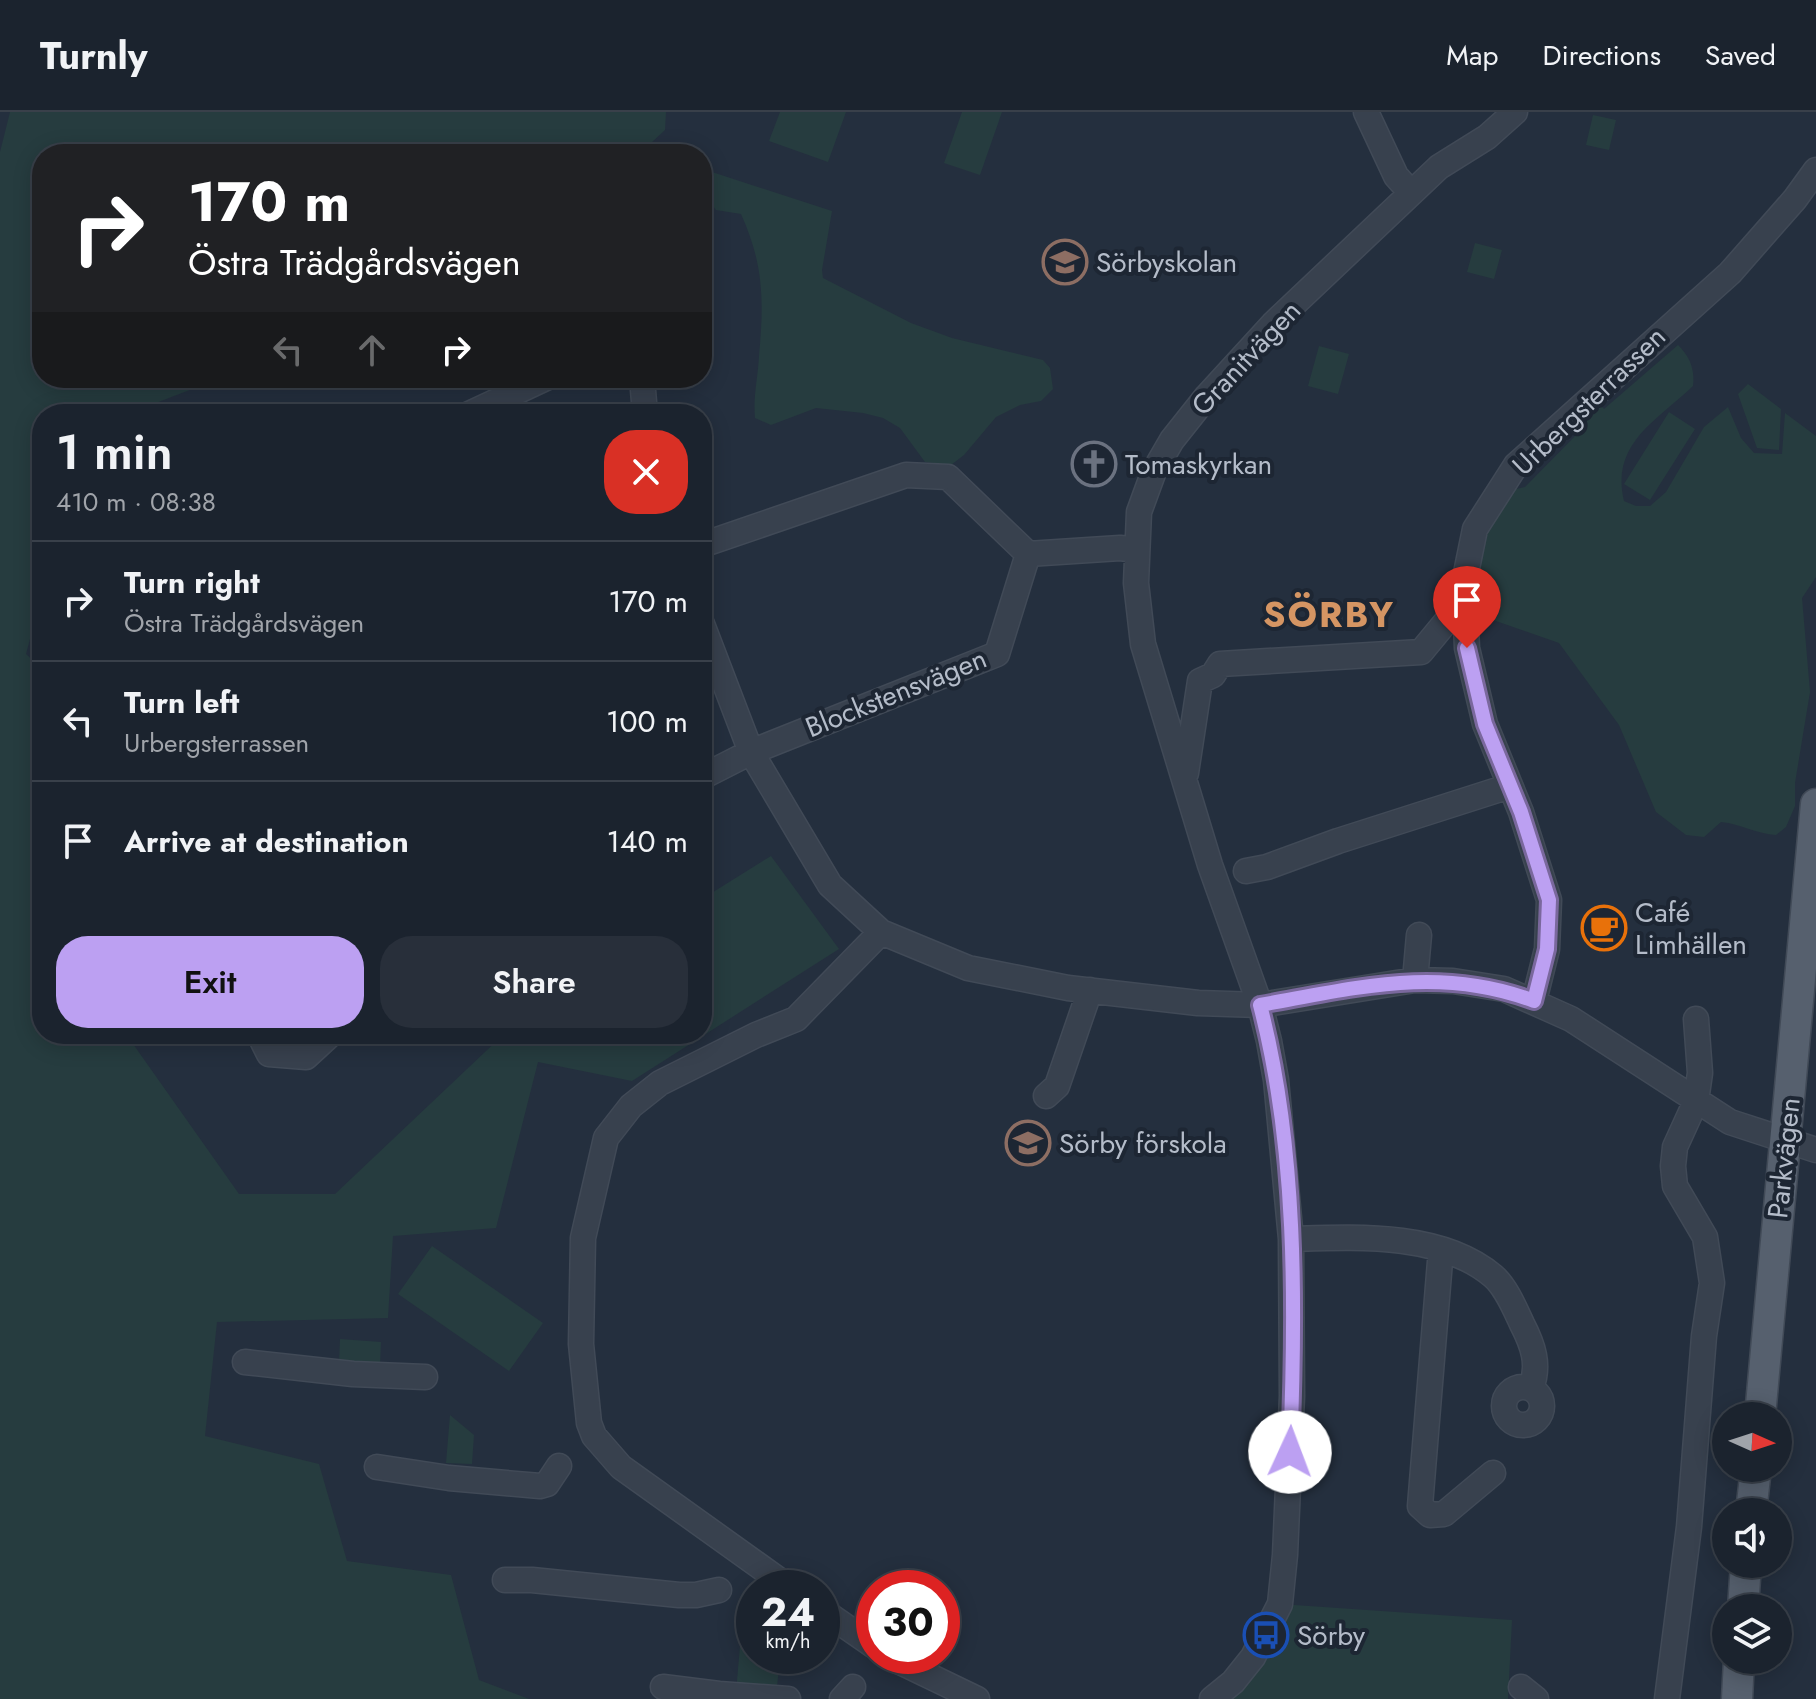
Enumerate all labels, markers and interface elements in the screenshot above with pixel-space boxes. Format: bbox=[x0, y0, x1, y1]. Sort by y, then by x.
text: Turnly bbox=[40, 28, 148, 83]
text: Map bbox=[1446, 35, 1498, 76]
text: Directions bbox=[1542, 35, 1661, 76]
text: Saved bbox=[1705, 35, 1776, 76]
text: 170 m bbox=[188, 161, 350, 242]
icon: right bbox=[56, 176, 160, 280]
text: Östra Trädgårdsvägen bbox=[188, 236, 521, 288]
school or university icon: Sörbyskolan bbox=[1041, 238, 1089, 286]
place label: Sörbyskolan bbox=[1096, 242, 1237, 283]
street label: Granitvägen bbox=[1182, 291, 1310, 425]
street label: Urbergsterrassen bbox=[1503, 317, 1675, 485]
icon: left bbox=[266, 328, 310, 372]
icon: ahead bbox=[350, 328, 394, 372]
icon: right bbox=[434, 328, 478, 372]
text: 1 min bbox=[56, 418, 173, 487]
button: close bbox=[604, 430, 688, 514]
church icon: Tomaskyrkan bbox=[1070, 440, 1118, 488]
place label: Tomaskyrkan bbox=[1125, 444, 1272, 485]
text: 410 m · 08:38 bbox=[56, 483, 216, 521]
text: Turn right bbox=[124, 561, 260, 604]
pin bbox=[1433, 566, 1501, 648]
icon: arrive bbox=[1445, 578, 1489, 622]
icon: right bbox=[56, 579, 100, 623]
text: 170 m bbox=[608, 580, 688, 623]
district label: SÖRBY bbox=[1263, 588, 1395, 640]
text: Östra Trädgårdsvägen bbox=[124, 604, 364, 642]
street label: Blockstensvägen bbox=[799, 638, 993, 748]
text: Turn left bbox=[124, 681, 239, 724]
icon: left bbox=[56, 699, 100, 743]
text: 100 m bbox=[606, 700, 688, 743]
text: Urbergsterrassen bbox=[124, 724, 309, 762]
icon: arrive bbox=[56, 819, 100, 863]
text: Arrive at destination bbox=[124, 820, 409, 863]
text: 140 m bbox=[607, 820, 688, 863]
place label: Café Limhällen bbox=[1635, 892, 1747, 965]
cafe icon: Café Limhällen bbox=[1580, 904, 1628, 952]
button: Exit bbox=[56, 936, 364, 1028]
button: Share bbox=[380, 936, 688, 1028]
street label: Parkvägen bbox=[1757, 1096, 1811, 1220]
school or university icon: Sörby förskola bbox=[1004, 1119, 1052, 1167]
place label: Sörby förskola bbox=[1059, 1123, 1227, 1164]
north arrow bbox=[1712, 1402, 1792, 1482]
map controls bbox=[1712, 1402, 1792, 1674]
position arrow bbox=[1248, 1410, 1332, 1494]
button: sound bbox=[1712, 1498, 1792, 1578]
speed limit sign: 30 bbox=[856, 1570, 960, 1674]
text: 24 bbox=[761, 1583, 815, 1641]
button: layers bbox=[1712, 1594, 1792, 1674]
bus stop icon: Sörby bbox=[1242, 1611, 1290, 1659]
place label: Sörby bbox=[1297, 1615, 1366, 1656]
text: km/h bbox=[765, 1627, 811, 1656]

